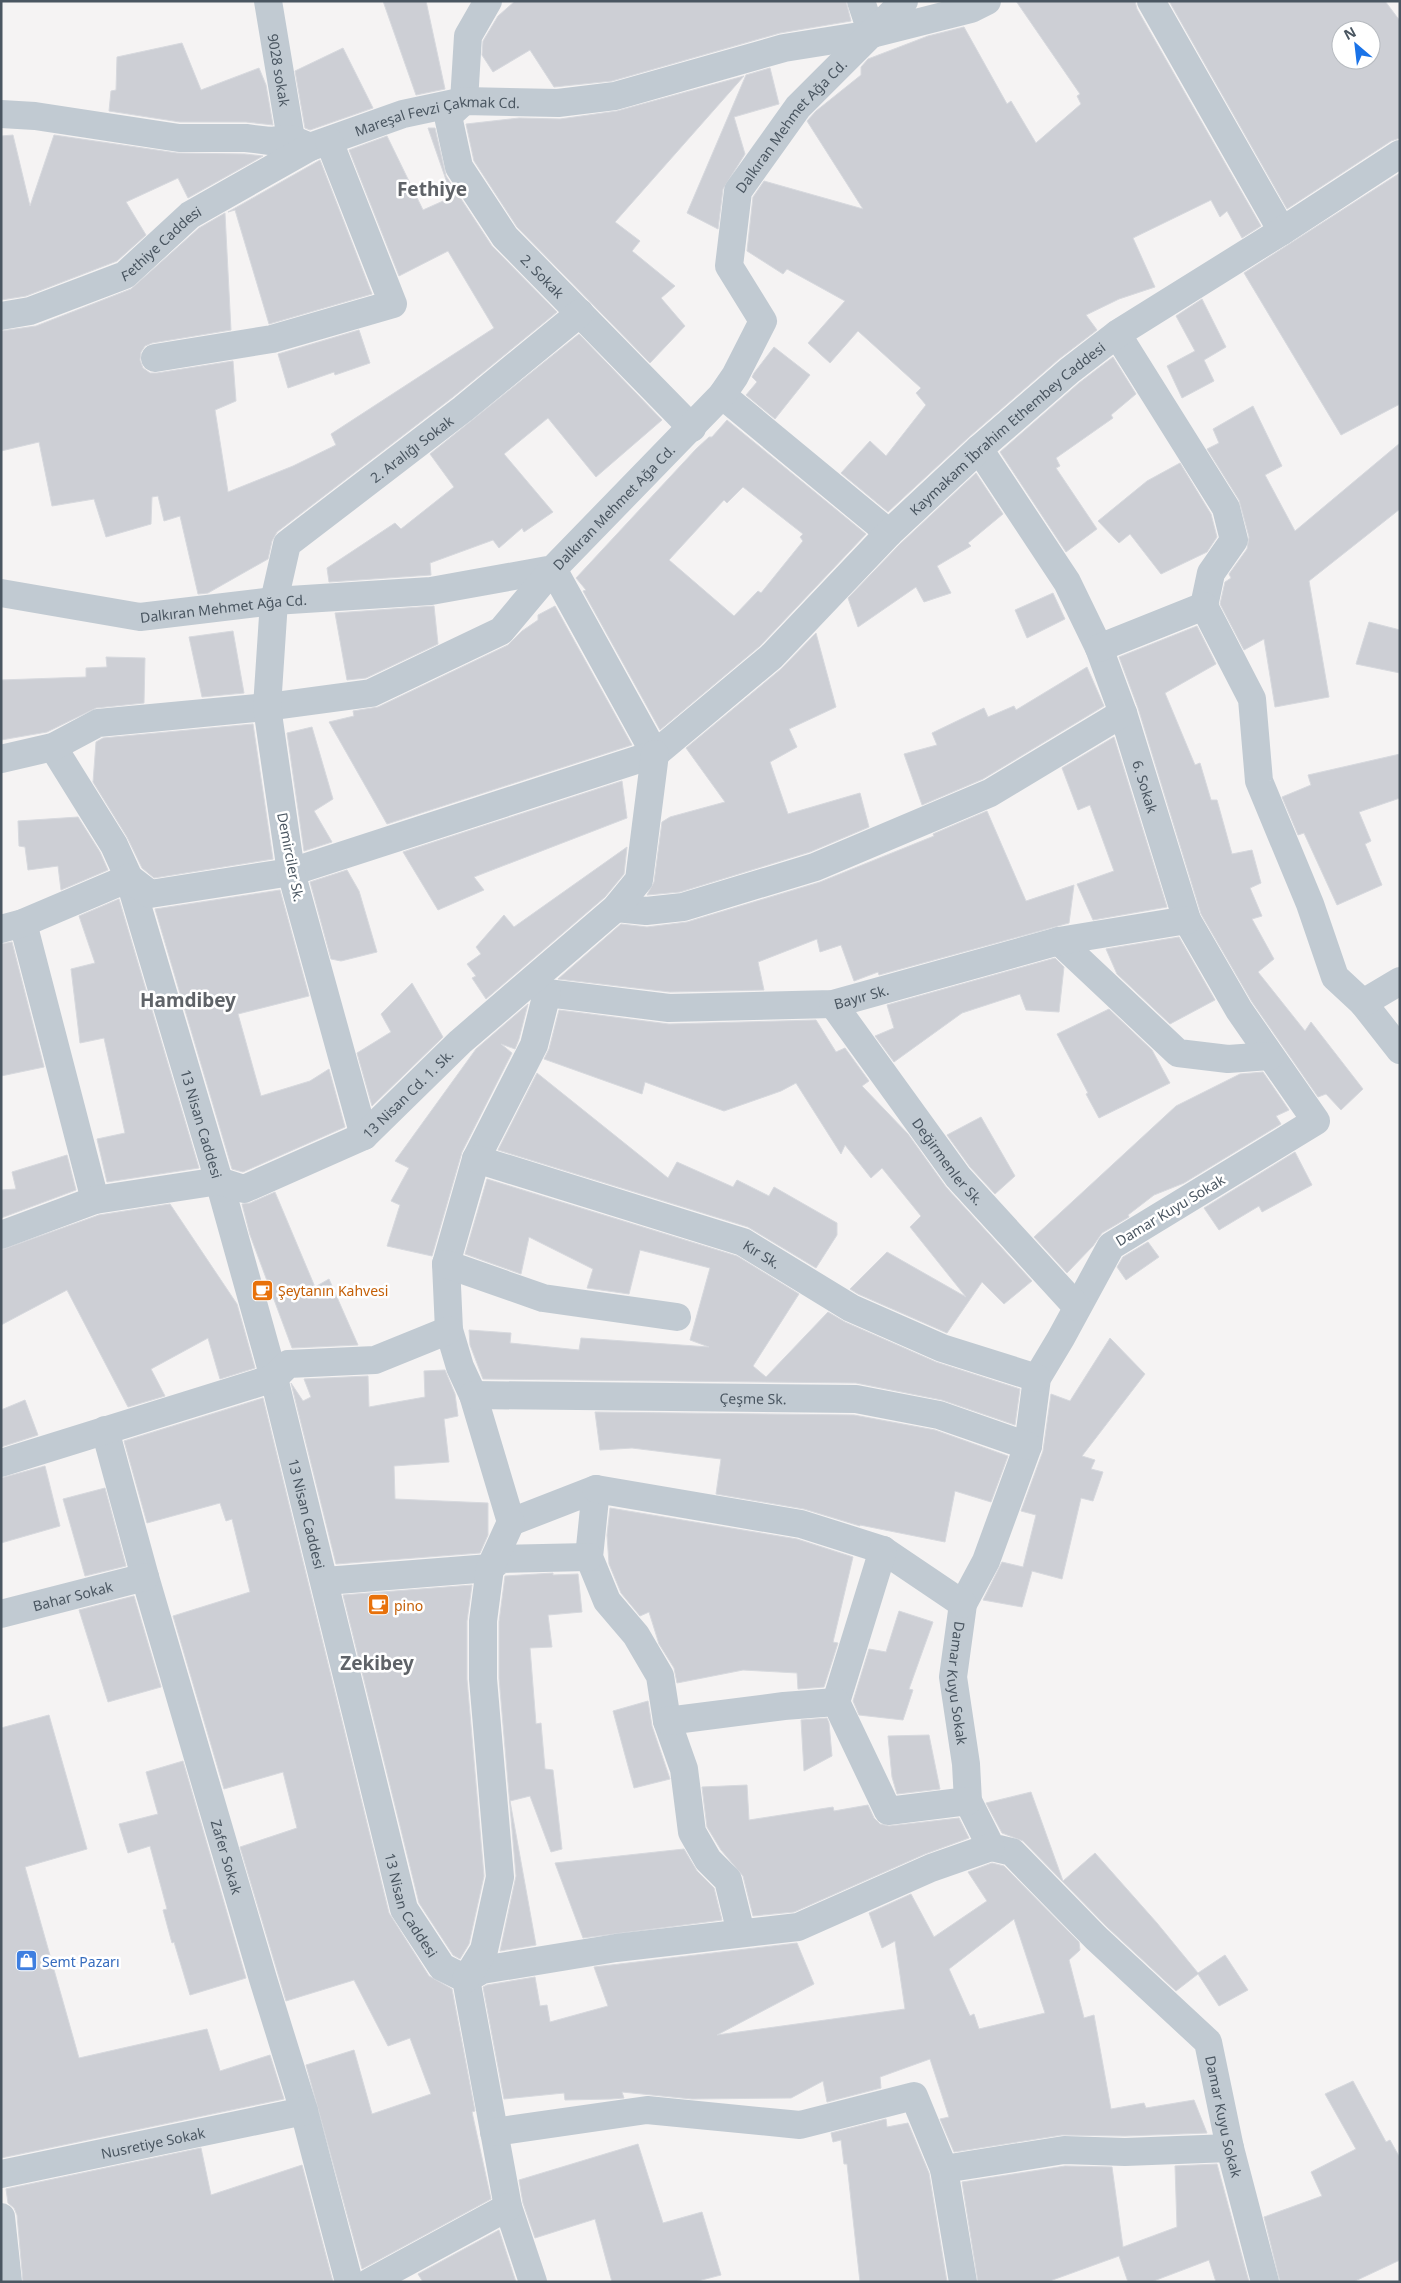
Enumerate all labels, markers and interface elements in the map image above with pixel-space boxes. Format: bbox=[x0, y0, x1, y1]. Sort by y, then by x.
north arrow bbox=[1331, 20, 1381, 70]
text: N bbox=[1340, 22, 1359, 44]
street label: 9028 sokak bbox=[264, 32, 295, 108]
street label: Dalkıran Mehmet Ağa Cd. bbox=[730, 54, 851, 196]
street label: Mareşal Fevzi Çakmak Cd. bbox=[352, 91, 520, 140]
district label: Fethiye bbox=[397, 176, 467, 202]
street label: Fethiye Caddesi bbox=[118, 201, 204, 285]
street label: 2. Sokak bbox=[517, 250, 569, 302]
street label: Kaymakam İbrahim Ethembey Caddesi bbox=[905, 337, 1109, 519]
street label: 2. Aralığı Sokak bbox=[366, 410, 457, 487]
street label: Dalkıran Mehmet Ağa Cd. bbox=[548, 440, 679, 574]
street label: Dalkıran Mehmet Ağa Cd. bbox=[139, 589, 307, 626]
street label: 6. Sokak bbox=[1129, 758, 1163, 816]
street label: Demirciler Sk. bbox=[273, 811, 309, 903]
street label: Bayır Sk. bbox=[832, 979, 891, 1013]
district label: Hamdibey bbox=[140, 987, 236, 1013]
street label: 13 Nisan Cd. 1. Sk. bbox=[358, 1045, 457, 1142]
street label: 13 Nisan Caddesi bbox=[177, 1067, 227, 1181]
street label: Değirmenler Sk. bbox=[909, 1114, 988, 1209]
street label: Damar Kuyu Sokak bbox=[1112, 1170, 1229, 1250]
street label: Kır Sk. bbox=[740, 1235, 784, 1272]
cafe icon: Şeytanın Kahvesi bbox=[250, 1278, 274, 1302]
place label: Şeytanın Kahvesi bbox=[278, 1281, 388, 1300]
street label: Çeşme Sk. bbox=[719, 1388, 787, 1408]
street label: 13 Nisan Caddesi bbox=[285, 1457, 330, 1571]
street label: Bahar Sokak bbox=[31, 1576, 115, 1615]
cafe icon: pino bbox=[366, 1593, 390, 1617]
place label: pino bbox=[394, 1596, 423, 1615]
street label: Damar Kuyu Sokak bbox=[943, 1620, 973, 1747]
district label: Zekibey bbox=[340, 1650, 414, 1676]
street label: Zafer Sokak bbox=[207, 1817, 247, 1897]
street label: 13 Nisan Caddesi bbox=[381, 1851, 442, 1961]
shop icon: Semt Pazarı bbox=[14, 1949, 38, 1973]
place label: Semt Pazarı bbox=[42, 1952, 120, 1971]
street label: Damar Kuyu Sokak bbox=[1202, 2054, 1247, 2180]
street label: Nusretiye Sokak bbox=[99, 2122, 207, 2163]

